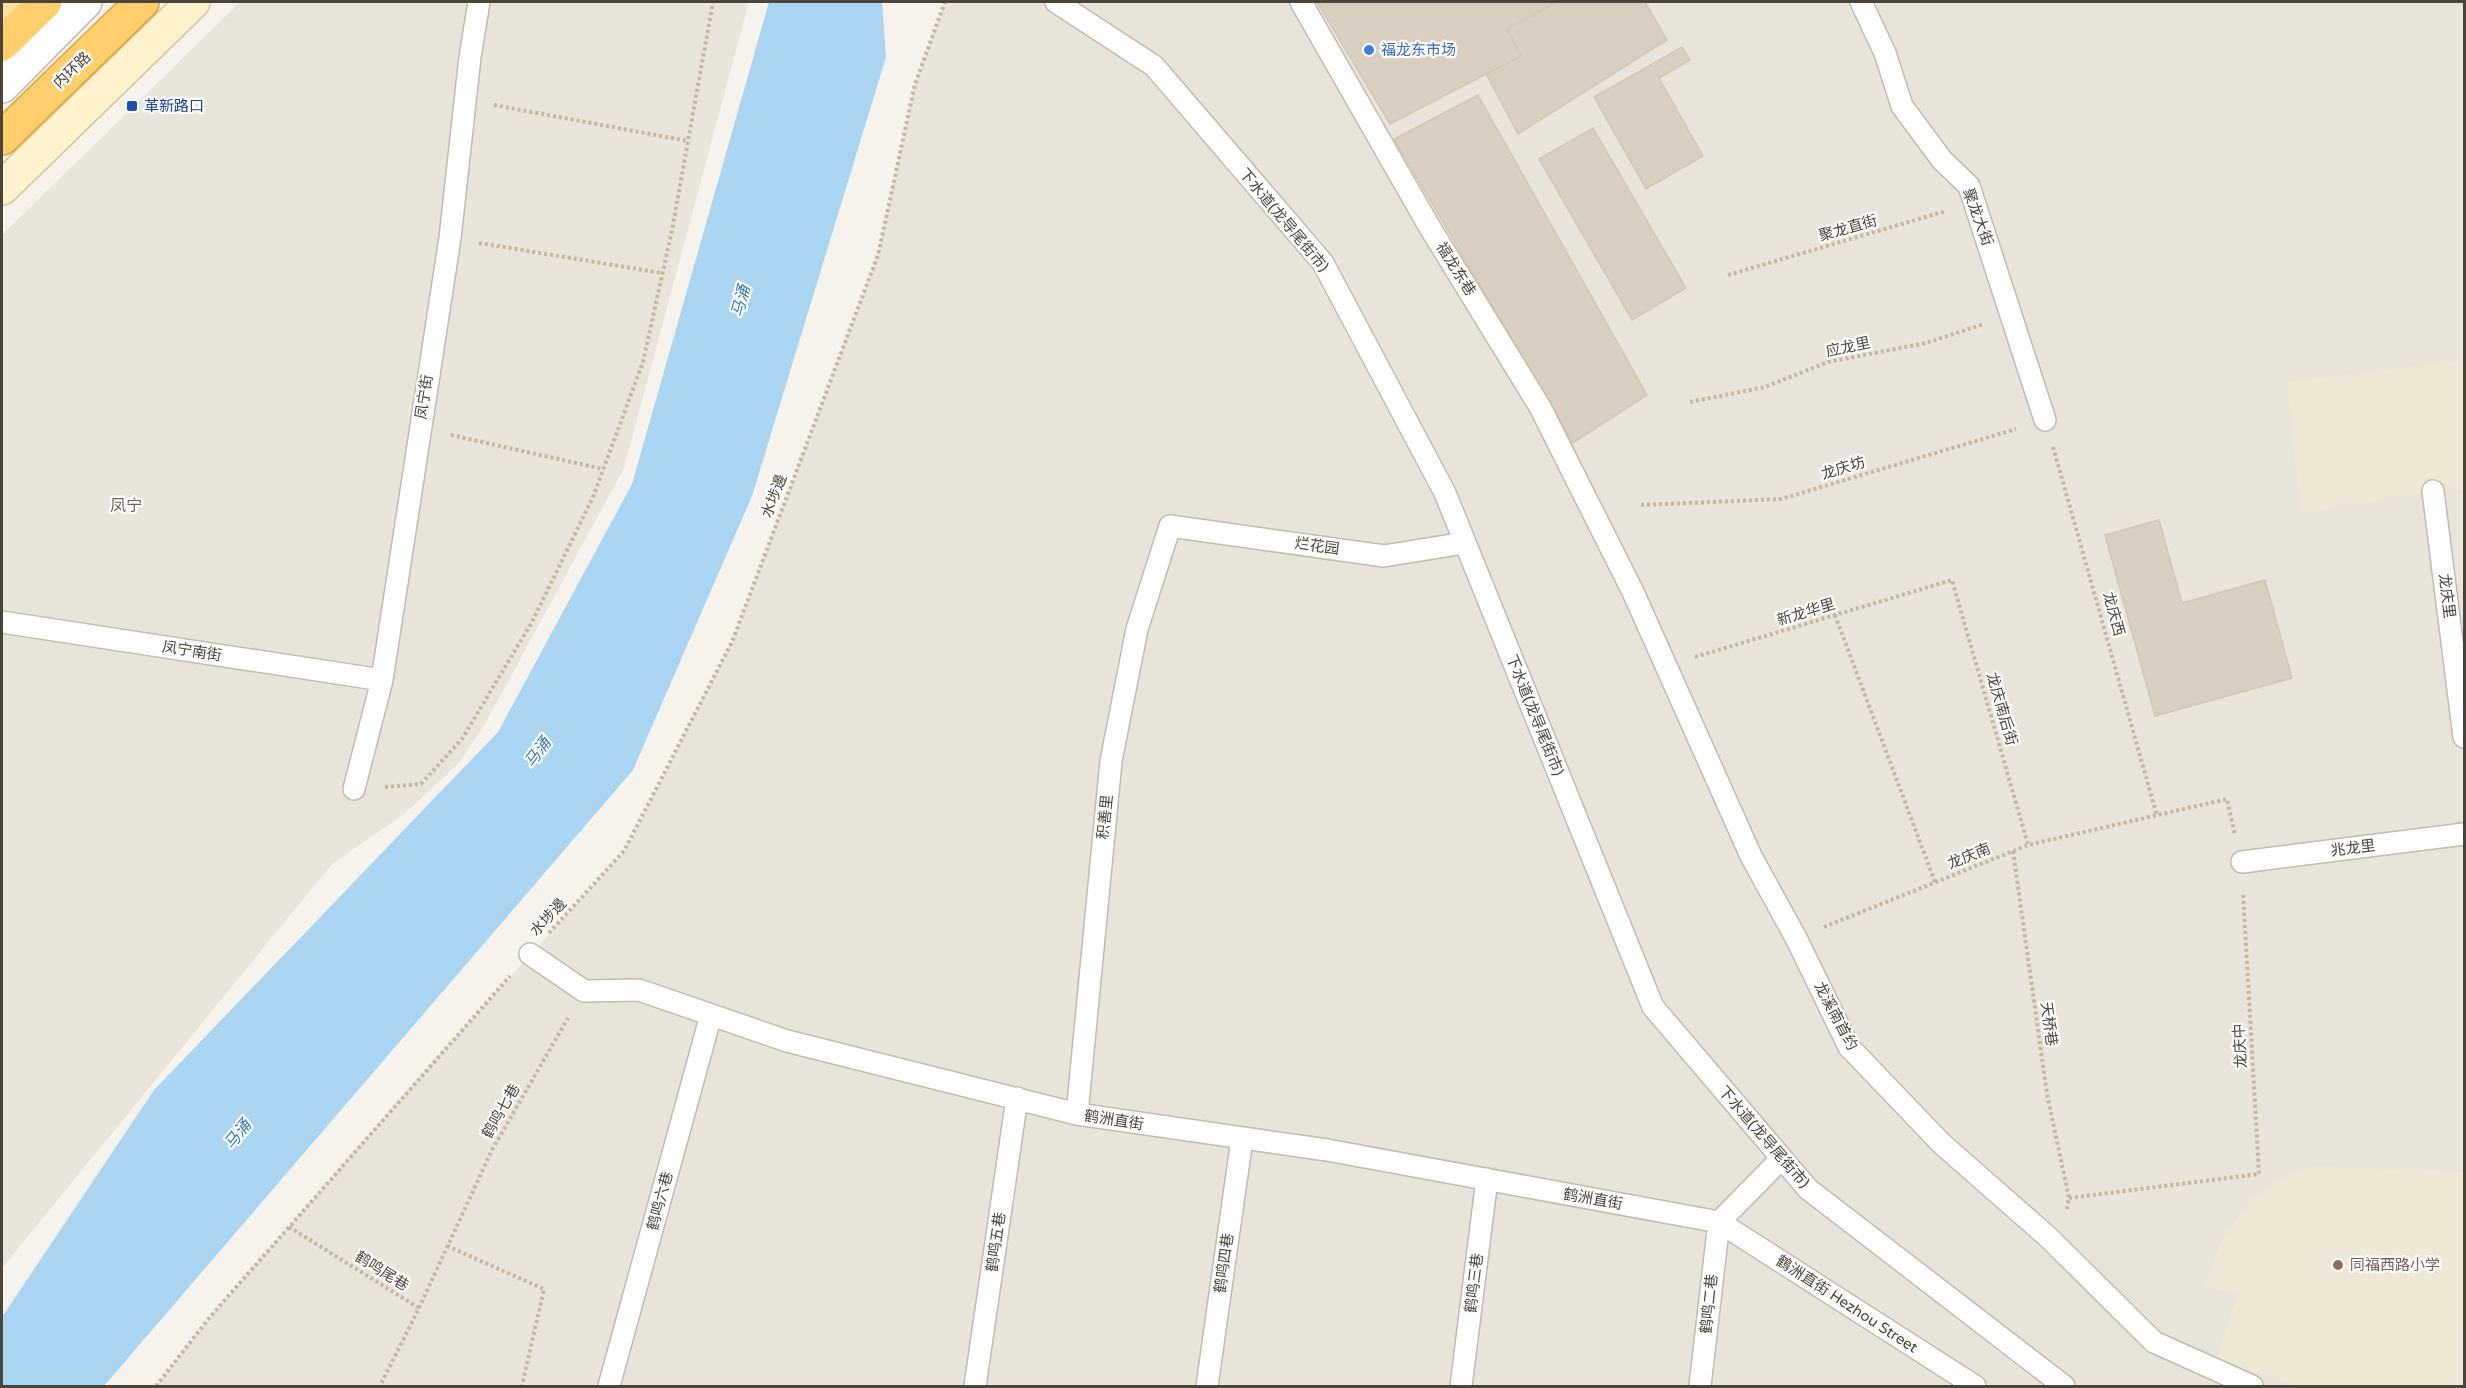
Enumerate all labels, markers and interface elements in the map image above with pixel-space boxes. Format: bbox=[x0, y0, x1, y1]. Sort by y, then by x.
place label: 福龙东市场 bbox=[1381, 41, 1456, 59]
marker: 福龙东市场 bbox=[1362, 43, 1376, 57]
street label: 内环路 bbox=[50, 48, 94, 92]
place label: 革新路口 bbox=[144, 97, 204, 115]
marker: 革新路口 bbox=[125, 99, 139, 113]
street label: 下水道(龙导尾街市) bbox=[1236, 165, 1332, 275]
street label: 聚龙大街 bbox=[1959, 186, 1997, 248]
street label: 聚龙直街 bbox=[1817, 211, 1879, 245]
street label: 福龙东巷 bbox=[1432, 239, 1480, 299]
water label: 马涌 bbox=[727, 281, 755, 319]
street label: 应龙里 bbox=[1824, 334, 1872, 360]
street label: 凤宁街 bbox=[412, 373, 436, 421]
street label: 龙庆坊 bbox=[1819, 453, 1867, 483]
street label: 水埗邊 bbox=[758, 472, 790, 520]
district label: 凤宁 bbox=[110, 496, 142, 516]
street label: 烂花园 bbox=[1293, 534, 1341, 558]
street label: 龙庆里 bbox=[2435, 573, 2459, 619]
street label: 龙庆西 bbox=[2099, 590, 2129, 638]
street label: 新龙华里 bbox=[1775, 595, 1837, 629]
street label: 凤宁南街 bbox=[161, 637, 223, 665]
street label: 下水道(龙导尾街市) bbox=[1502, 652, 1568, 778]
street label: 龙庆南后街 bbox=[1983, 670, 2021, 748]
water label: 马涌 bbox=[520, 732, 557, 771]
street label: 积善里 bbox=[1094, 794, 1116, 840]
street label: 兆龙里 bbox=[2330, 836, 2376, 860]
street label: 龙庆南 bbox=[1945, 839, 1993, 873]
street label: 水埗邊 bbox=[526, 894, 570, 940]
street label: 龙溪南首约 bbox=[1810, 979, 1862, 1053]
street label: 天桥巷 bbox=[2037, 1000, 2061, 1048]
street label: 龙庆中 bbox=[2230, 1023, 2250, 1069]
street label: 鹤鸣七巷 bbox=[478, 1081, 524, 1141]
street label: 下水道(龙导尾街市) bbox=[1715, 1082, 1813, 1192]
street label: 鹤洲直街 bbox=[1083, 1106, 1145, 1134]
water label: 马涌 bbox=[220, 1114, 257, 1153]
street label: 鹤鸣六巷 bbox=[644, 1170, 676, 1232]
street label: 鹤洲直街 bbox=[1562, 1185, 1624, 1213]
street label: 鹤鸣五巷 bbox=[983, 1211, 1009, 1273]
street label: 鹤鸣四巷 bbox=[1211, 1232, 1237, 1294]
street label: 鹤鸣尾巷 bbox=[352, 1247, 412, 1295]
street label: 鶴洲直街 Hezhou Street bbox=[1773, 1251, 1921, 1357]
street label: 鹤鸣三巷 bbox=[1461, 1252, 1487, 1314]
place label: 同福西路小学 bbox=[2350, 1256, 2440, 1274]
marker: 同福西路小学 bbox=[2331, 1258, 2345, 1272]
street label: 鹤鸣二巷 bbox=[1697, 1273, 1721, 1335]

